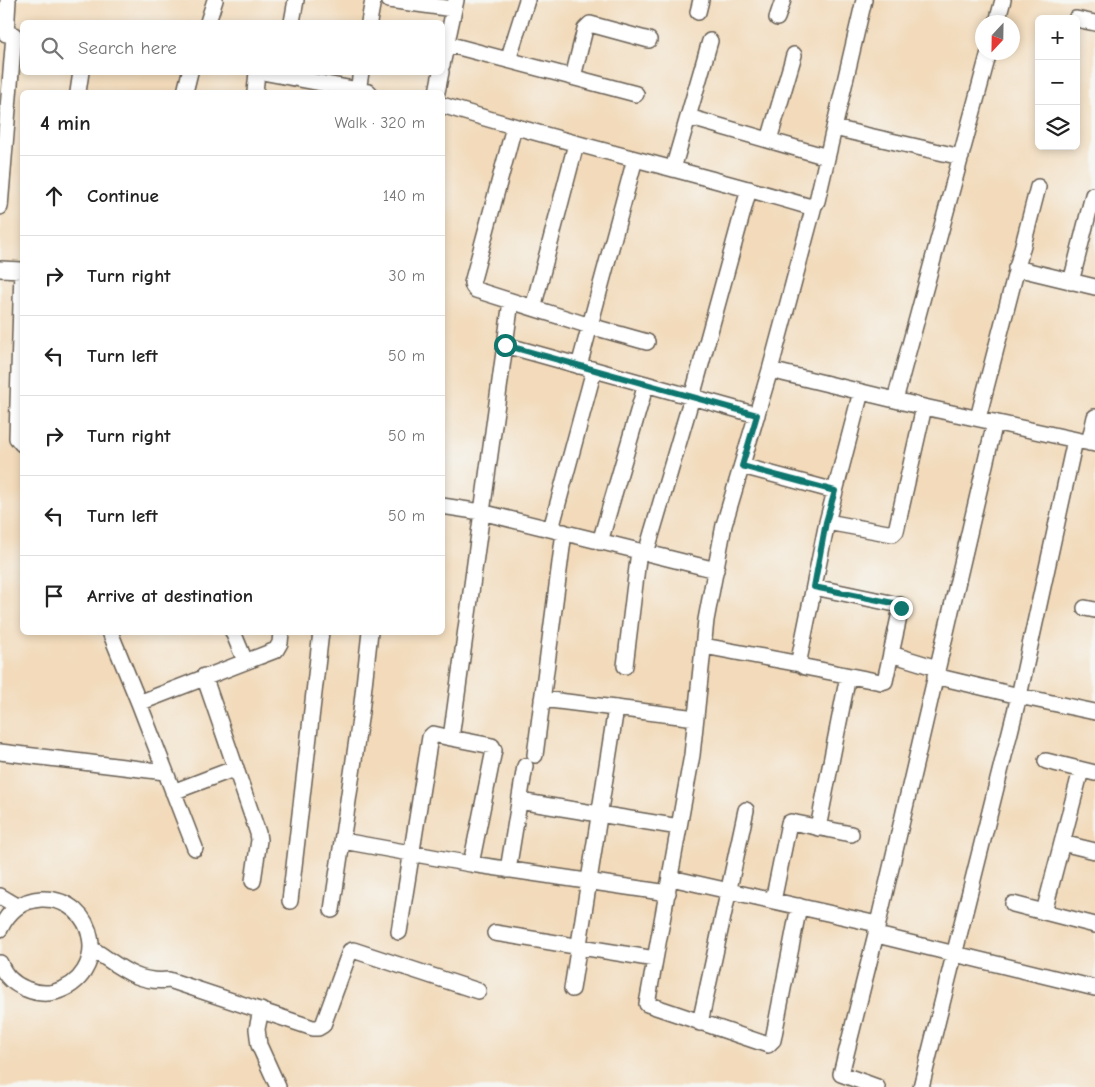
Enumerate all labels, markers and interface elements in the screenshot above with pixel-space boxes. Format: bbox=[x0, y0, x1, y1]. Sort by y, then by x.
north arrow bbox=[975, 15, 1020, 60]
map controls bbox=[1035, 15, 1080, 150]
button: + bbox=[1035, 15, 1080, 60]
search box bbox=[20, 20, 445, 75]
icon: search bbox=[38, 34, 66, 62]
text: Search here bbox=[78, 37, 177, 59]
button: − bbox=[1035, 60, 1080, 105]
button: layers bbox=[1035, 105, 1080, 150]
text: 4 min bbox=[40, 111, 91, 135]
text: Walk · 320 m bbox=[334, 114, 425, 132]
icon: ahead bbox=[40, 182, 68, 210]
text: Continue bbox=[87, 185, 159, 207]
text: 140 m bbox=[383, 187, 425, 205]
icon: right bbox=[40, 262, 68, 290]
text: Turn right bbox=[87, 265, 171, 287]
text: 30 m bbox=[389, 267, 425, 285]
route start bbox=[494, 334, 517, 357]
icon: left bbox=[40, 342, 68, 370]
text: Turn left bbox=[87, 345, 158, 367]
text: 50 m bbox=[388, 347, 425, 365]
icon: right bbox=[40, 422, 68, 450]
text: Turn right bbox=[87, 425, 171, 447]
text: 50 m bbox=[388, 427, 425, 445]
icon: left bbox=[40, 502, 68, 530]
text: Turn left bbox=[87, 505, 158, 527]
text: 50 m bbox=[388, 507, 425, 525]
icon: arrive bbox=[40, 582, 68, 610]
text: Arrive at destination bbox=[87, 585, 253, 607]
route end bbox=[890, 597, 913, 620]

